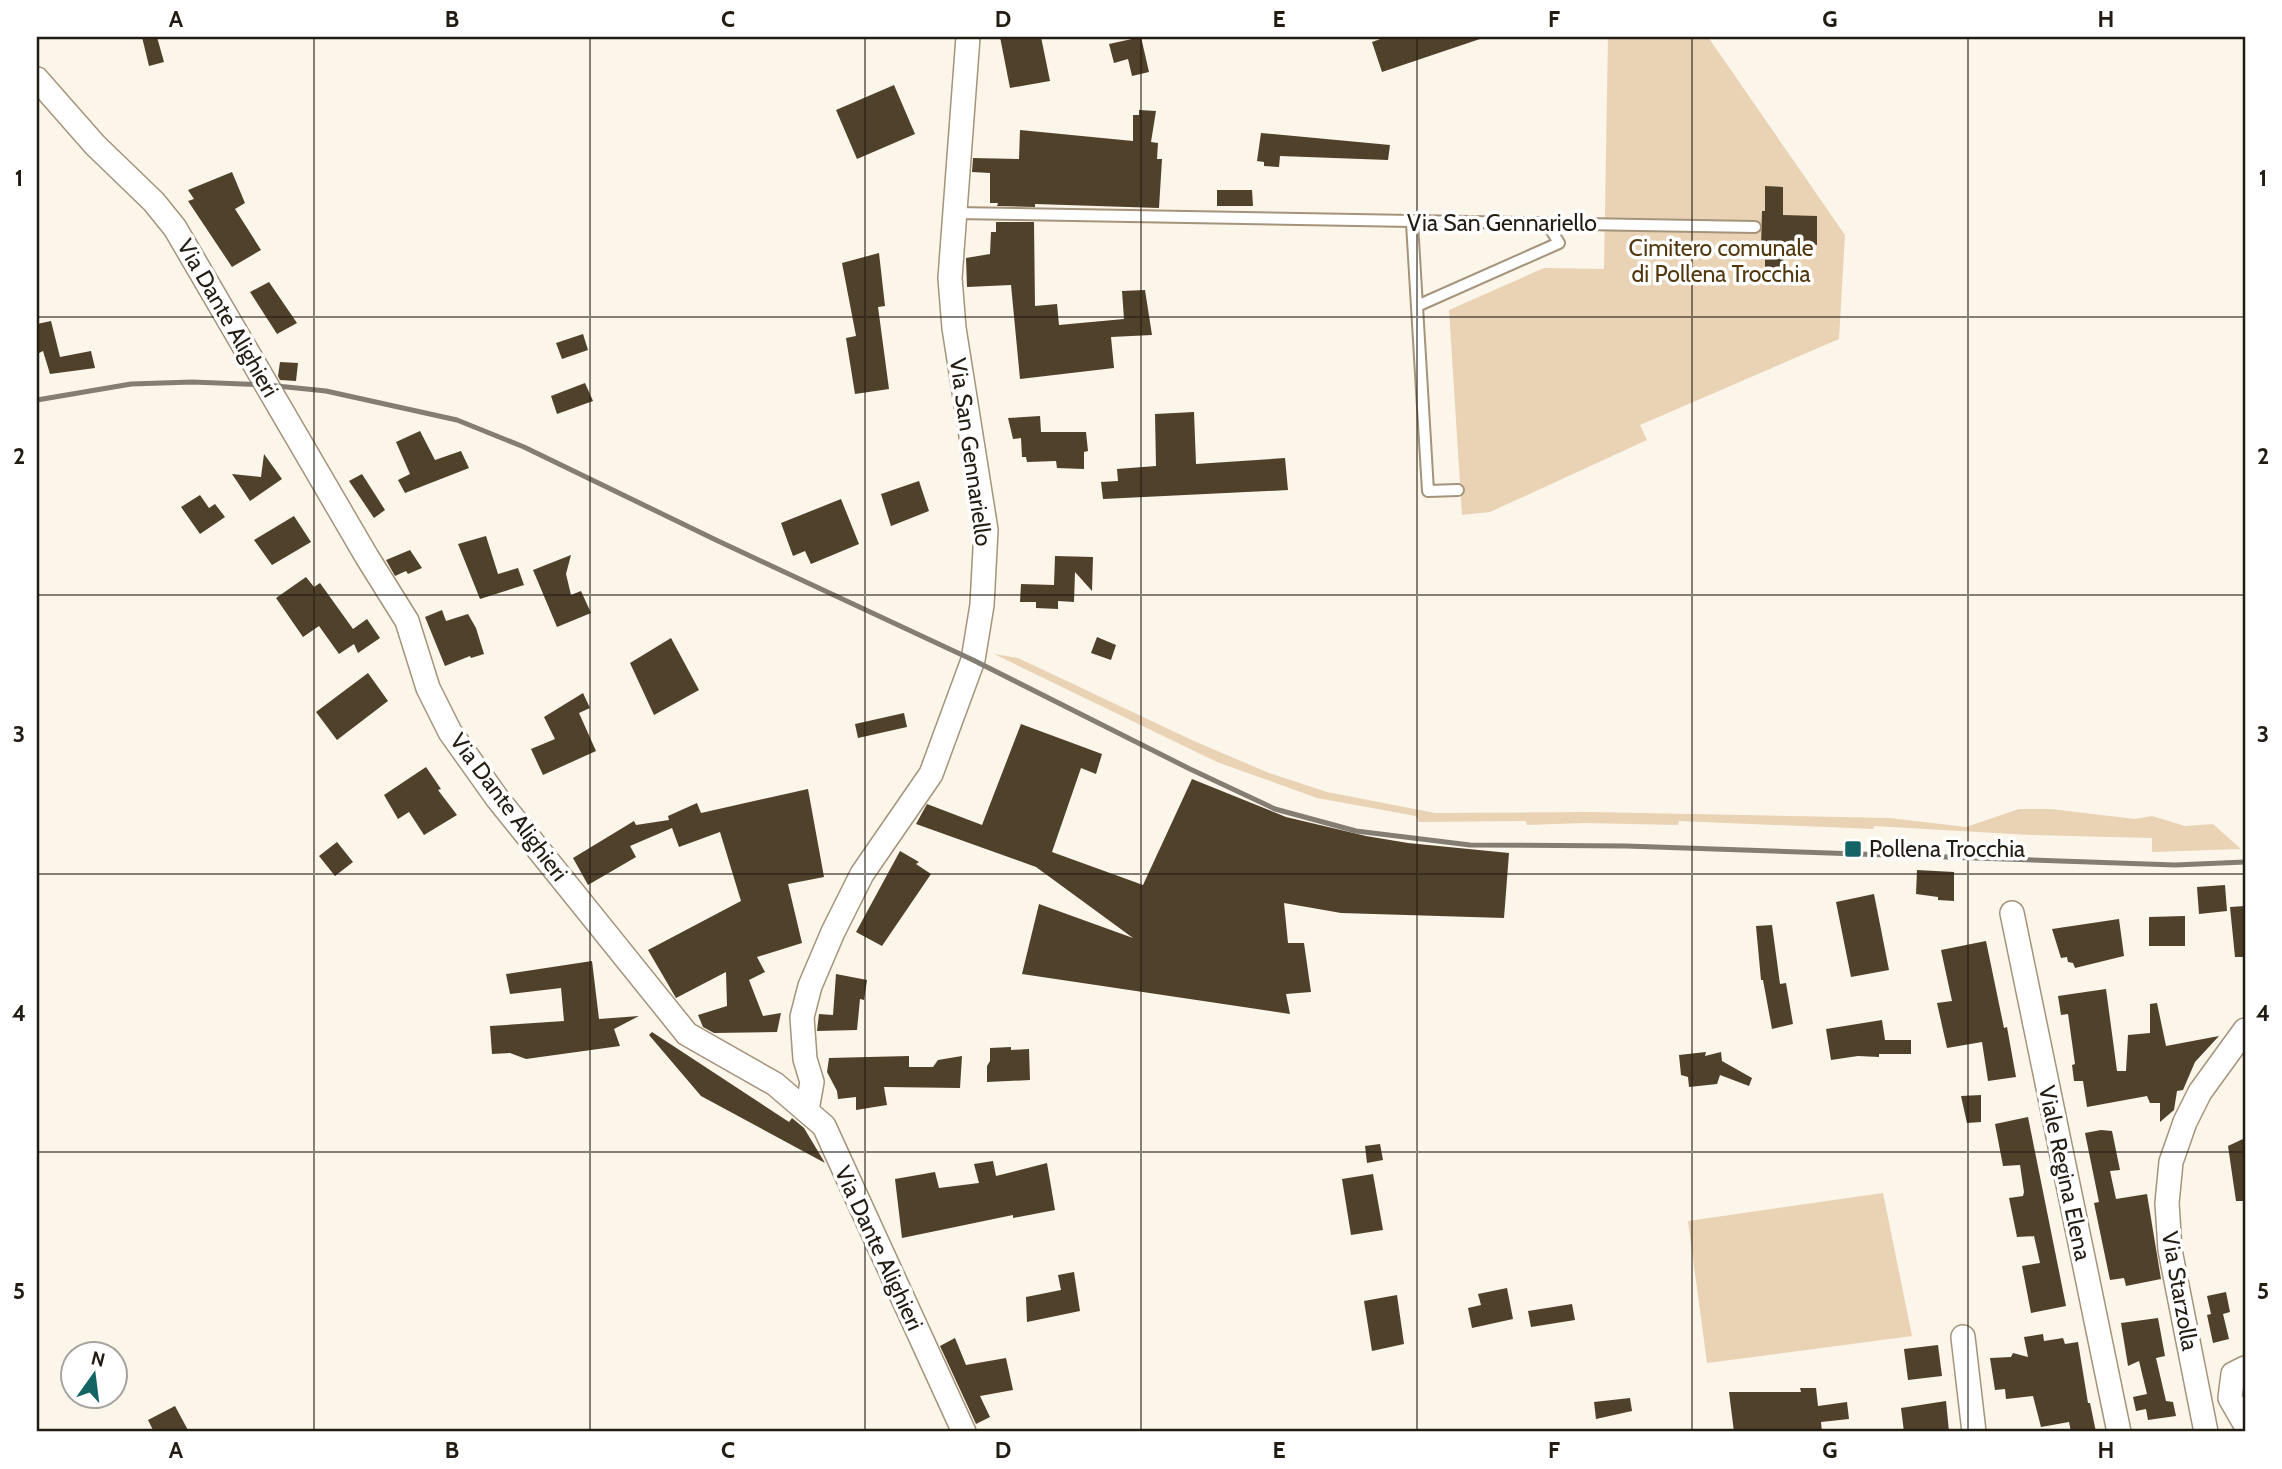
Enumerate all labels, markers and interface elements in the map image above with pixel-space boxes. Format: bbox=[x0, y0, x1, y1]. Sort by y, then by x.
text: A bbox=[169, 5, 184, 33]
text: B bbox=[445, 5, 459, 33]
text: C bbox=[721, 5, 735, 33]
text: D bbox=[995, 5, 1011, 33]
text: E bbox=[1272, 5, 1286, 33]
text: F bbox=[1548, 5, 1560, 33]
text: G bbox=[1822, 5, 1838, 33]
text: H bbox=[2098, 5, 2114, 33]
text: 1 bbox=[15, 164, 23, 192]
text: 1 bbox=[2259, 164, 2267, 192]
street label: Via San Gennariello bbox=[1407, 209, 1597, 237]
street label: Via Dante Alighieri bbox=[171, 234, 285, 402]
park label: Cimitero comunale di Pollena Trocchia bbox=[1628, 234, 1814, 288]
street label: Via San Gennariello bbox=[944, 356, 998, 548]
text: 2 bbox=[13, 442, 25, 470]
text: 2 bbox=[2257, 442, 2269, 470]
text: 3 bbox=[13, 720, 25, 748]
text: 3 bbox=[2257, 720, 2269, 748]
street label: Via Dante Alighieri bbox=[444, 727, 574, 887]
place label: Pollena Trocchia bbox=[1869, 835, 2025, 863]
marker: Pollena Trocchia bbox=[1843, 839, 1863, 859]
text: 4 bbox=[12, 999, 26, 1027]
text: 4 bbox=[2256, 999, 2270, 1027]
street label: Viale Regina Elena bbox=[2033, 1083, 2097, 1263]
street label: Via Dante Alighieri bbox=[829, 1161, 929, 1335]
street label: Via Starzolla bbox=[2156, 1229, 2204, 1353]
text: 5 bbox=[13, 1277, 25, 1305]
text: 5 bbox=[2257, 1277, 2269, 1305]
north arrow bbox=[60, 1340, 130, 1410]
text: N bbox=[89, 1346, 107, 1372]
text: A bbox=[169, 1436, 184, 1464]
text: B bbox=[445, 1436, 459, 1464]
text: C bbox=[721, 1436, 735, 1464]
text: D bbox=[995, 1436, 1011, 1464]
text: E bbox=[1272, 1436, 1286, 1464]
text: F bbox=[1548, 1436, 1560, 1464]
text: G bbox=[1822, 1436, 1838, 1464]
text: H bbox=[2098, 1436, 2114, 1464]

